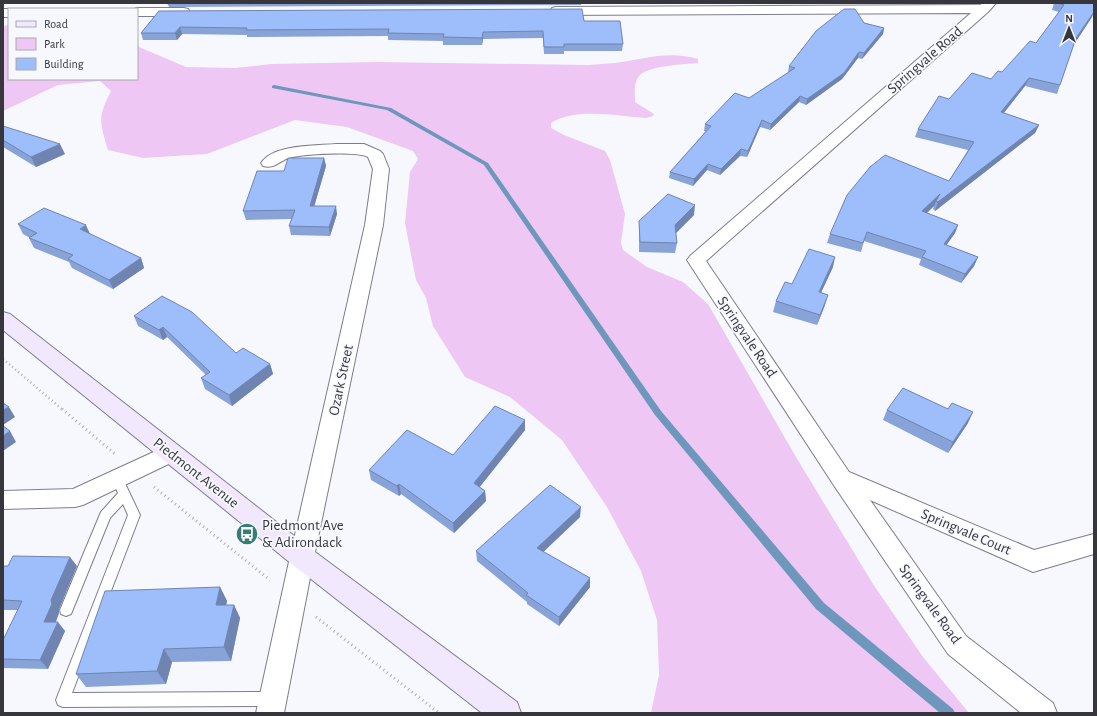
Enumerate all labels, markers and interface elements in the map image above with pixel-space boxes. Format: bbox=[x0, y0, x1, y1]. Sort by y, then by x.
legend bbox=[8, 8, 138, 80]
north arrow bbox=[1049, 8, 1089, 48]
text: N bbox=[1065, 13, 1073, 24]
text: Road bbox=[44, 18, 68, 30]
street label: Springvale Road bbox=[885, 23, 966, 97]
text: Park bbox=[44, 38, 65, 50]
text: Building bbox=[44, 58, 84, 70]
street label: Springvale Road bbox=[714, 294, 780, 380]
street label: Ozark Street bbox=[326, 343, 356, 417]
street label: Piedmont Avenue bbox=[150, 435, 242, 511]
street label: Springvale Court bbox=[919, 506, 1013, 558]
place label: Piedmont Ave & Adirondack bbox=[262, 518, 344, 550]
bus stop icon: Piedmont Ave & Adirondack bbox=[234, 521, 260, 547]
street label: Springvale Road bbox=[896, 562, 964, 647]

